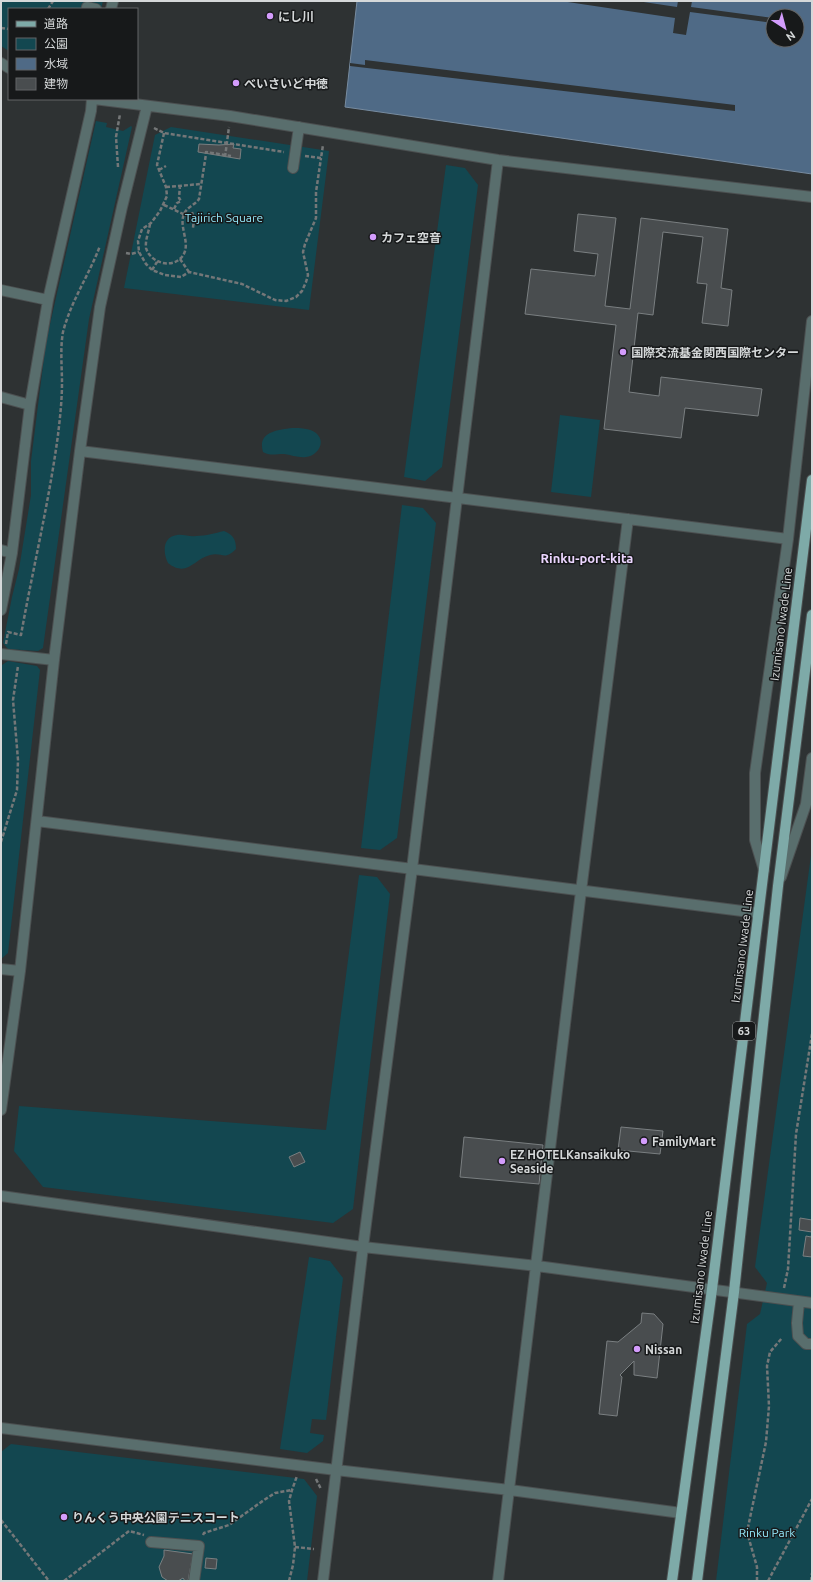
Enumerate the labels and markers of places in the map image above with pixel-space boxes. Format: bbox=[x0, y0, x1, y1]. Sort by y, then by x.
place label: にし川 bbox=[278, 10, 314, 23]
marker: にし川 bbox=[265, 11, 275, 21]
place label: べいさいど中徳 bbox=[244, 77, 328, 90]
marker: べいさいど中徳 bbox=[231, 78, 241, 88]
place label: カフェ空音 bbox=[381, 231, 441, 244]
marker: カフェ空音 bbox=[368, 232, 378, 242]
place label: 国際交流基金関西国際センター bbox=[631, 346, 799, 359]
marker: 国際交流基金関西国際センター bbox=[618, 347, 628, 357]
place label: FamilyMart bbox=[652, 1135, 716, 1148]
marker: FamilyMart bbox=[639, 1136, 649, 1146]
place label: EZ HOTELKansaikuko Seaside bbox=[510, 1148, 630, 1175]
marker: EZ HOTELKansaikuko Seaside bbox=[497, 1156, 507, 1166]
place label: Nissan bbox=[645, 1343, 682, 1356]
marker: Nissan bbox=[632, 1344, 642, 1354]
place label: りんくう中央公園テニスコート bbox=[72, 1511, 240, 1524]
marker: りんくう中央公園テニスコート bbox=[59, 1512, 69, 1522]

